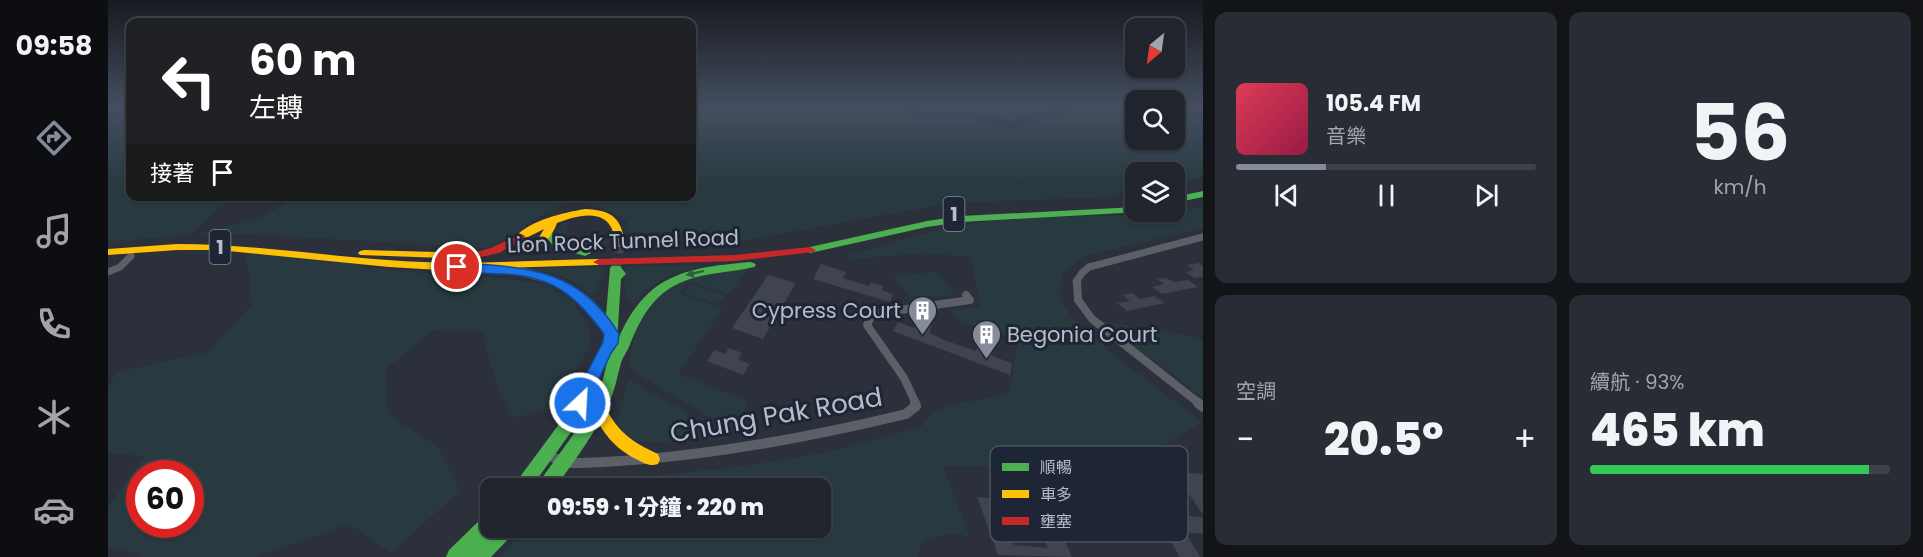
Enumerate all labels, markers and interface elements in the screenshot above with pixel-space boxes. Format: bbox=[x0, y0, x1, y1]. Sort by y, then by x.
north arrow bbox=[1125, 18, 1185, 78]
map controls bbox=[1125, 18, 1185, 222]
text: 09:58 bbox=[16, 27, 92, 64]
text: 60 m bbox=[249, 31, 357, 90]
icon: left bbox=[150, 42, 228, 120]
text: 56 bbox=[1690, 78, 1790, 187]
text: 105.4 FM bbox=[1326, 88, 1421, 119]
text: 左轉 bbox=[249, 89, 303, 126]
button: search bbox=[1125, 90, 1185, 150]
icon: directions bbox=[33, 117, 75, 159]
text: 音樂 bbox=[1326, 122, 1366, 150]
icon: arrive bbox=[206, 156, 239, 189]
text: 接著 bbox=[150, 158, 194, 189]
button: layers bbox=[1125, 162, 1185, 222]
text: km/h bbox=[1713, 173, 1767, 201]
icon: previous bbox=[1270, 179, 1303, 212]
icon: pause bbox=[1370, 179, 1403, 212]
icon: next bbox=[1470, 179, 1503, 212]
road number: 1 bbox=[944, 197, 964, 231]
icon: music bbox=[33, 210, 75, 252]
street label: Lion Rock Tunnel Road bbox=[506, 222, 740, 260]
road number: 1 bbox=[210, 230, 230, 264]
pin bbox=[431, 241, 482, 292]
icon: arrive bbox=[440, 250, 473, 283]
one-way arrow bbox=[686, 269, 704, 278]
building icon: Cypress Court bbox=[906, 294, 938, 336]
place label: Cypress Court bbox=[752, 296, 901, 325]
icon: phone bbox=[33, 303, 75, 345]
building icon: Begonia Court bbox=[970, 318, 1002, 360]
place label: Begonia Court bbox=[1007, 320, 1158, 349]
text: 續航 · 93% bbox=[1590, 368, 1684, 396]
position arrow bbox=[548, 371, 612, 435]
text: 空調 bbox=[1236, 377, 1276, 405]
street label: Chung Pak Road bbox=[667, 379, 885, 451]
icon: climate bbox=[33, 396, 75, 438]
text: 465 km bbox=[1590, 399, 1765, 462]
text: 20.5° bbox=[1324, 408, 1444, 471]
text: − bbox=[1236, 416, 1254, 463]
text: + bbox=[1513, 416, 1536, 463]
legend bbox=[990, 446, 1188, 542]
text: 順暢 bbox=[1040, 456, 1072, 479]
speed limit sign: 60 bbox=[126, 460, 204, 538]
text: 車多 bbox=[1040, 483, 1072, 506]
icon: car bbox=[33, 489, 75, 531]
text: 09:59 · 1 分鐘 · 220 m bbox=[547, 492, 764, 523]
text: 壅塞 bbox=[1040, 510, 1072, 533]

